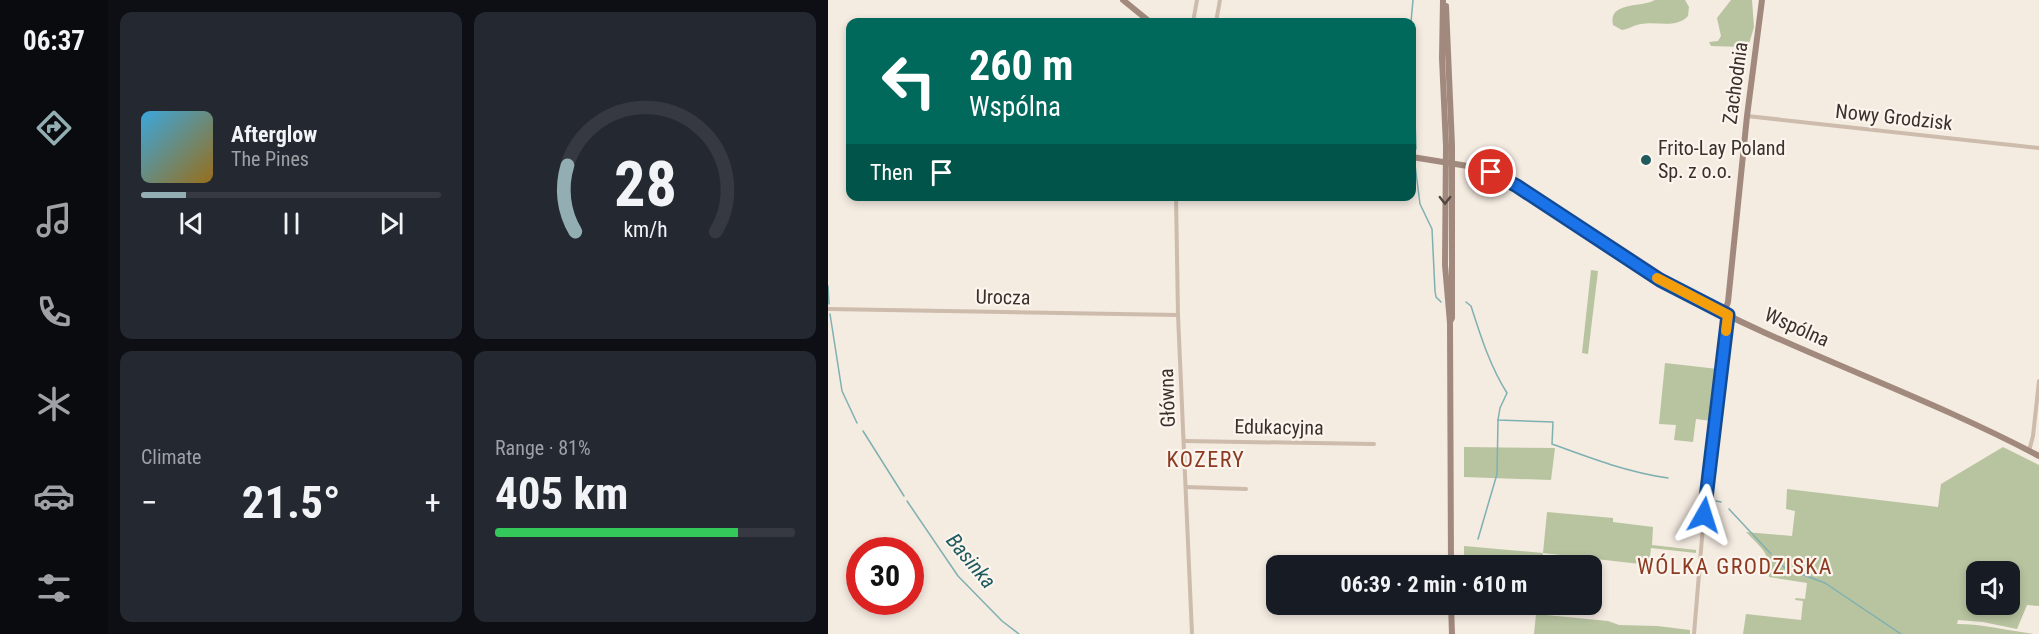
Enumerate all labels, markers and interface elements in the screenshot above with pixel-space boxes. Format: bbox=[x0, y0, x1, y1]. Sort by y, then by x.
text: 06:37 bbox=[23, 25, 85, 57]
street label: Zachodnia bbox=[1717, 40, 1753, 126]
text: 260 m bbox=[969, 41, 1074, 90]
icon: left bbox=[870, 42, 948, 120]
text: Wspólna bbox=[969, 91, 1061, 123]
street label: Nowy Grodzisk bbox=[1834, 99, 1954, 135]
icon: directions bbox=[33, 107, 75, 149]
text: Afterglow bbox=[231, 122, 317, 147]
place label: Frito-Lay Poland Sp. z o.o. bbox=[1658, 136, 1785, 183]
pin bbox=[1465, 146, 1516, 197]
text: The Pines bbox=[231, 147, 309, 171]
text: 28 bbox=[613, 149, 677, 222]
marker: Frito-Lay Poland Sp. z o.o. bbox=[1639, 153, 1653, 167]
icon: arrive bbox=[1474, 155, 1507, 188]
icon: arrive bbox=[925, 156, 958, 189]
text: Then bbox=[870, 160, 913, 185]
one-way arrow bbox=[1439, 196, 1451, 205]
icon: music bbox=[33, 199, 75, 241]
icon: previous bbox=[175, 207, 208, 240]
icon: pause bbox=[275, 207, 308, 240]
icon: next bbox=[375, 207, 408, 240]
text: km/h bbox=[623, 218, 667, 243]
street label: Urocza bbox=[975, 285, 1031, 309]
icon: phone bbox=[33, 291, 75, 333]
street label: Wspólna bbox=[1761, 302, 1833, 352]
street label: Główna bbox=[1154, 368, 1180, 428]
icon: climate bbox=[33, 383, 75, 425]
street label: Edukacyjna bbox=[1234, 414, 1324, 440]
text: Range · 81% bbox=[495, 436, 591, 460]
text: Climate bbox=[141, 445, 201, 469]
district label: KOZERY bbox=[1167, 447, 1245, 472]
text: 405 km bbox=[495, 467, 628, 520]
icon: car bbox=[33, 475, 75, 517]
text: 21.5° bbox=[242, 476, 340, 529]
text: − bbox=[141, 483, 158, 522]
text: + bbox=[425, 483, 441, 522]
position arrow bbox=[1672, 483, 1736, 547]
water label: Basinka bbox=[941, 529, 1001, 593]
speed limit sign: 30 bbox=[846, 537, 924, 615]
district label: WÓLKA GRODZISKA bbox=[1637, 553, 1833, 579]
map controls bbox=[1966, 561, 2020, 615]
button: sound bbox=[1966, 561, 2020, 615]
icon: filters bbox=[33, 567, 75, 609]
text: 06:39 · 2 min · 610 m bbox=[1341, 572, 1527, 597]

